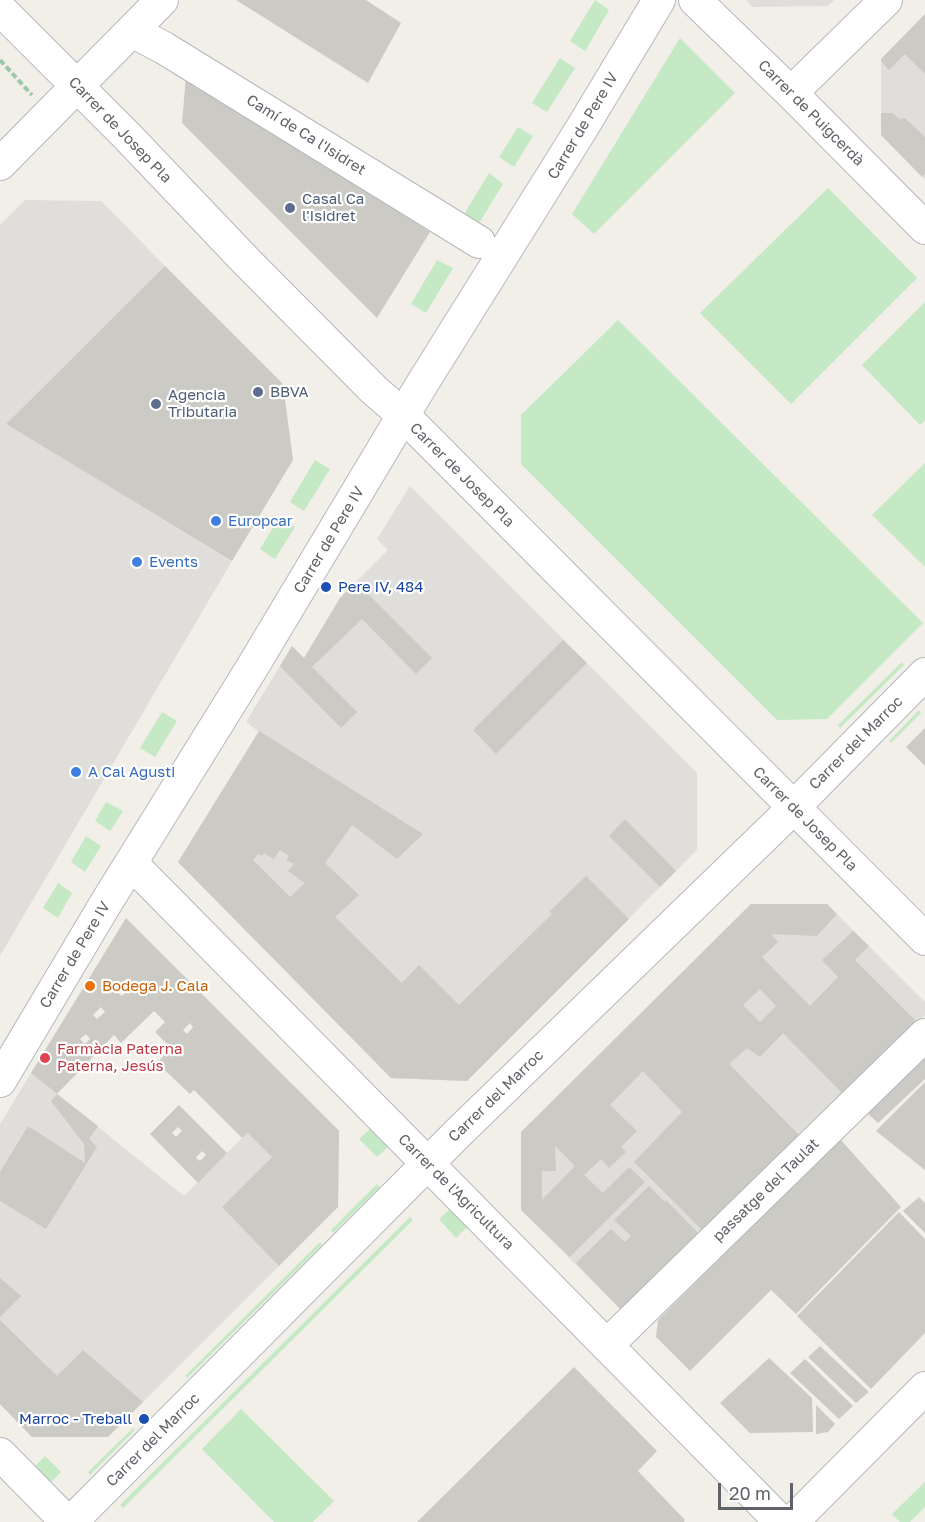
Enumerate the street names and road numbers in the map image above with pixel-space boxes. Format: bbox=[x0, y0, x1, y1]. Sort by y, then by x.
street label: Carrer de Puigcerdà bbox=[754, 56, 868, 170]
street label: Carrer de Pere IV bbox=[544, 69, 622, 183]
street label: Carrer de Josep Pla bbox=[65, 73, 175, 187]
street label: Camí de Ca l'Isidret bbox=[243, 91, 369, 179]
street label: Carrer de Josep Pla bbox=[406, 419, 518, 531]
street label: Carrer de Pere IV bbox=[290, 483, 368, 597]
street label: Carrer del Marroc bbox=[805, 692, 907, 794]
street label: Carrer de Josep Pla bbox=[749, 763, 861, 875]
street label: Carrer de Pere IV bbox=[36, 898, 114, 1012]
street label: Carrer del Marroc bbox=[445, 1046, 547, 1146]
street label: Carrer de l'Agricultura bbox=[394, 1130, 518, 1254]
street label: passatge del Taulat bbox=[709, 1135, 823, 1245]
street label: Carrer del Marroc bbox=[102, 1389, 204, 1491]

